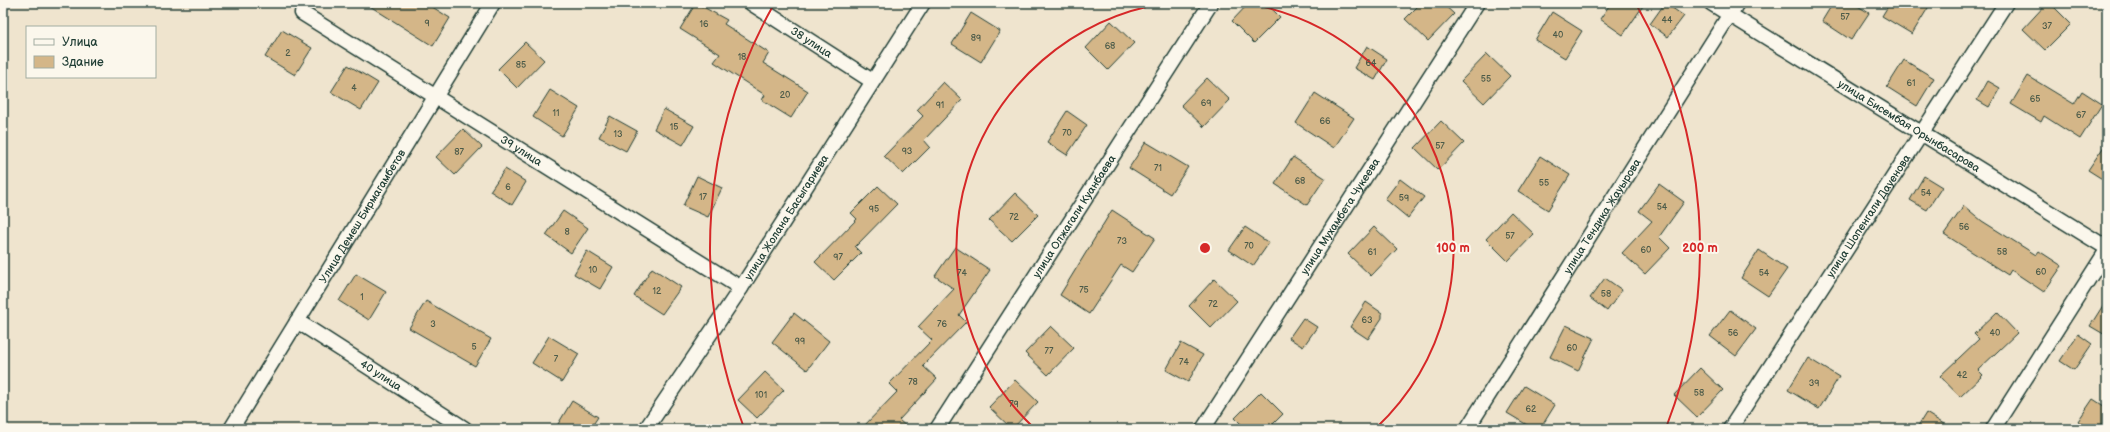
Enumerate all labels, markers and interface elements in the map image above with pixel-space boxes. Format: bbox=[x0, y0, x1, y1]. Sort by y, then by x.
house number: 57 bbox=[1840, 12, 1850, 23]
house number: 44 bbox=[1662, 15, 1673, 26]
house number: 9 bbox=[424, 18, 430, 29]
house number: 16 bbox=[700, 19, 709, 30]
house number: 37 bbox=[2042, 21, 2053, 32]
street label: 38 улица bbox=[788, 24, 835, 61]
legend bbox=[26, 26, 156, 78]
house number: 40 bbox=[1553, 30, 1563, 41]
house number: 89 bbox=[971, 33, 981, 44]
text: Улица bbox=[62, 35, 98, 50]
house number: 68 bbox=[1105, 41, 1115, 52]
house number: 2 bbox=[285, 48, 291, 59]
house number: 18 bbox=[738, 52, 746, 63]
text: Здание bbox=[62, 55, 104, 70]
house number: 64 bbox=[1366, 58, 1377, 69]
house number: 85 bbox=[516, 60, 526, 71]
house number: 55 bbox=[1481, 74, 1491, 85]
street label: улица Бисембая Орынбасарова bbox=[1835, 77, 1983, 175]
house number: 61 bbox=[1907, 78, 1915, 89]
house number: 4 bbox=[351, 83, 357, 94]
house number: 20 bbox=[780, 90, 790, 101]
house number: 65 bbox=[2030, 94, 2040, 105]
house number: 69 bbox=[1201, 98, 1211, 109]
house number: 91 bbox=[936, 100, 944, 111]
house number: 11 bbox=[553, 108, 559, 119]
house number: 67 bbox=[2076, 110, 2087, 121]
house number: 66 bbox=[1320, 116, 1331, 127]
house number: 15 bbox=[670, 122, 678, 133]
house number: 70 bbox=[1062, 128, 1072, 139]
house number: 13 bbox=[613, 129, 623, 140]
street label: 39 улица bbox=[498, 133, 545, 169]
house number: 57 bbox=[1435, 141, 1445, 152]
house number: 93 bbox=[902, 146, 913, 157]
street label: Улица Демеш Бирмагамбетов bbox=[316, 147, 409, 286]
house number: 87 bbox=[454, 147, 464, 158]
street label: улица Жолана Басыгариева bbox=[742, 152, 832, 283]
street label: улица Олжагали Куанбаева bbox=[1030, 152, 1119, 280]
street label: улица Шопенгали Дауенова bbox=[1824, 152, 1913, 280]
street label: улица Мухамбета Чукеева bbox=[1298, 155, 1383, 277]
street label: улица Тендика Жауырова bbox=[1561, 156, 1644, 276]
house number: 71 bbox=[1154, 163, 1162, 174]
house number: 68 bbox=[1295, 176, 1305, 187]
house number: 55 bbox=[1539, 178, 1549, 189]
house number: 6 bbox=[505, 182, 511, 193]
house number: 54 bbox=[1921, 188, 1932, 199]
house number: 17 bbox=[699, 192, 708, 203]
house number: 59 bbox=[1399, 193, 1409, 204]
house number: 54 bbox=[1657, 202, 1668, 213]
house number: 95 bbox=[869, 204, 879, 215]
house number: 72 bbox=[1009, 212, 1020, 223]
house number: 56 bbox=[1959, 222, 1970, 233]
house number: 8 bbox=[564, 227, 570, 238]
house number: 57 bbox=[1505, 231, 1515, 242]
house number: 73 bbox=[1117, 236, 1127, 247]
centre of rings bbox=[1198, 241, 1212, 255]
house number: 70 bbox=[1244, 241, 1254, 252]
text: 100 m bbox=[1436, 241, 1470, 256]
text: 200 m bbox=[1682, 241, 1718, 256]
house number: 60 bbox=[1641, 245, 1651, 256]
house number: 61 bbox=[1368, 247, 1376, 258]
house number: 58 bbox=[1997, 247, 2007, 258]
house number: 97 bbox=[833, 252, 843, 263]
house number: 10 bbox=[589, 265, 597, 276]
house number: 60 bbox=[2036, 267, 2046, 278]
house number: 74 bbox=[957, 268, 967, 279]
house number: 54 bbox=[1759, 268, 1770, 279]
house number: 75 bbox=[1079, 285, 1089, 296]
house number: 12 bbox=[653, 286, 662, 297]
house number: 58 bbox=[1601, 289, 1611, 300]
house number: 1 bbox=[360, 292, 364, 303]
house number: 72 bbox=[1208, 299, 1219, 310]
house number: 63 bbox=[1361, 315, 1373, 326]
house number: 3 bbox=[430, 319, 436, 330]
house number: 76 bbox=[937, 319, 947, 330]
house number: 56 bbox=[1728, 328, 1739, 339]
house number: 40 bbox=[1990, 328, 2000, 339]
house number: 99 bbox=[795, 336, 805, 347]
house number: 5 bbox=[471, 342, 477, 353]
house number: 60 bbox=[1567, 343, 1577, 354]
house number: 77 bbox=[1045, 346, 1054, 357]
house number: 7 bbox=[554, 354, 559, 365]
street label: 40 улица bbox=[358, 357, 404, 394]
house number: 74 bbox=[1179, 357, 1189, 368]
house number: 42 bbox=[1957, 370, 1968, 381]
house number: 78 bbox=[908, 377, 918, 388]
house number: 39 bbox=[1809, 378, 1819, 389]
house number: 58 bbox=[1694, 388, 1704, 399]
house number: 101 bbox=[755, 390, 767, 401]
house number: 79 bbox=[1009, 399, 1019, 410]
house number: 62 bbox=[1526, 404, 1537, 415]

